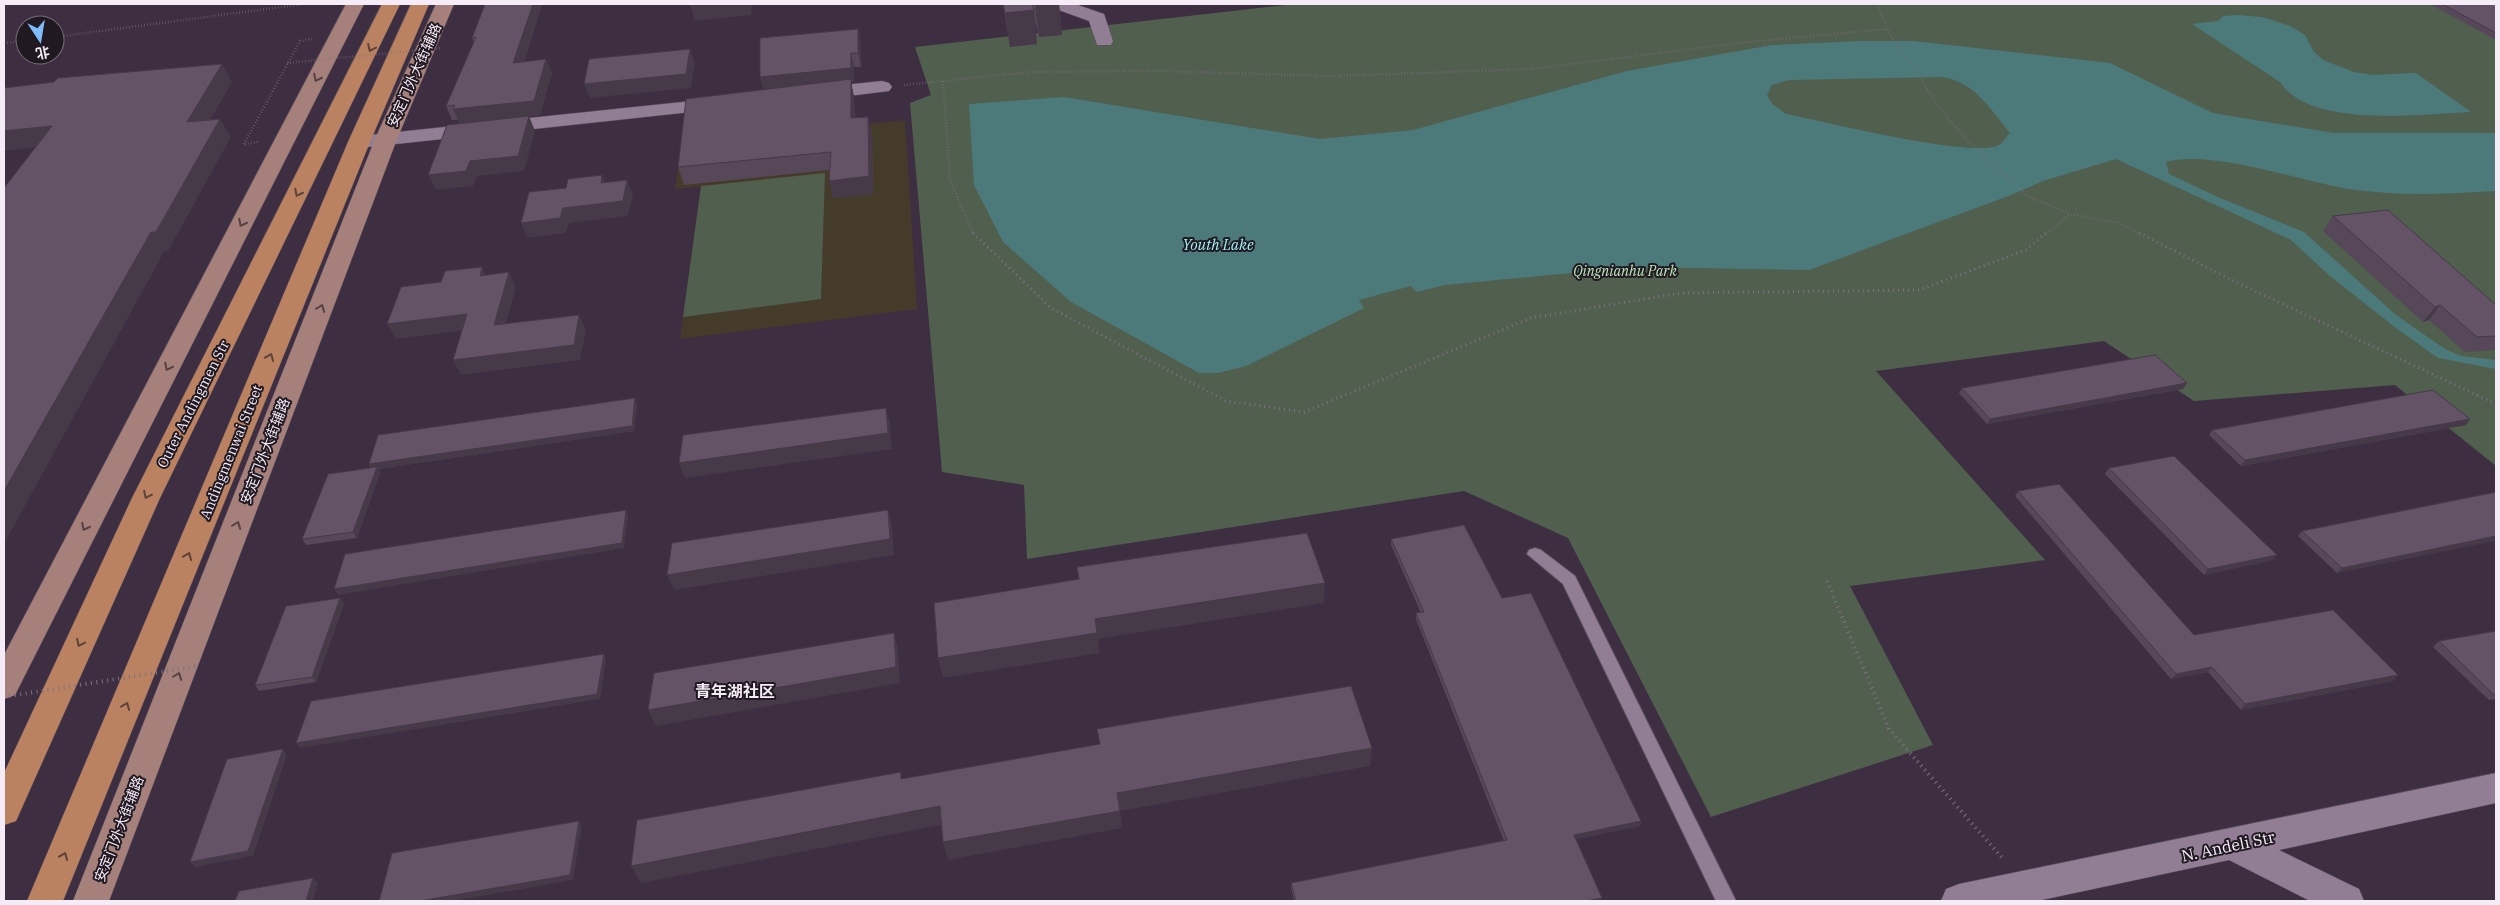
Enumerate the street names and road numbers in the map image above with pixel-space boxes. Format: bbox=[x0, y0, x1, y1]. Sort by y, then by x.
street label: 安定门外大街辅路 bbox=[383, 20, 445, 130]
street label: Outer Andingmen Str bbox=[153, 336, 233, 471]
street label: Andingmenwai Street bbox=[196, 382, 266, 522]
street label: 安定门外大街辅路 bbox=[237, 395, 293, 507]
street label: 安定门外大街辅路 bbox=[91, 773, 147, 885]
street label: N. Andeli Str bbox=[2179, 826, 2277, 866]

